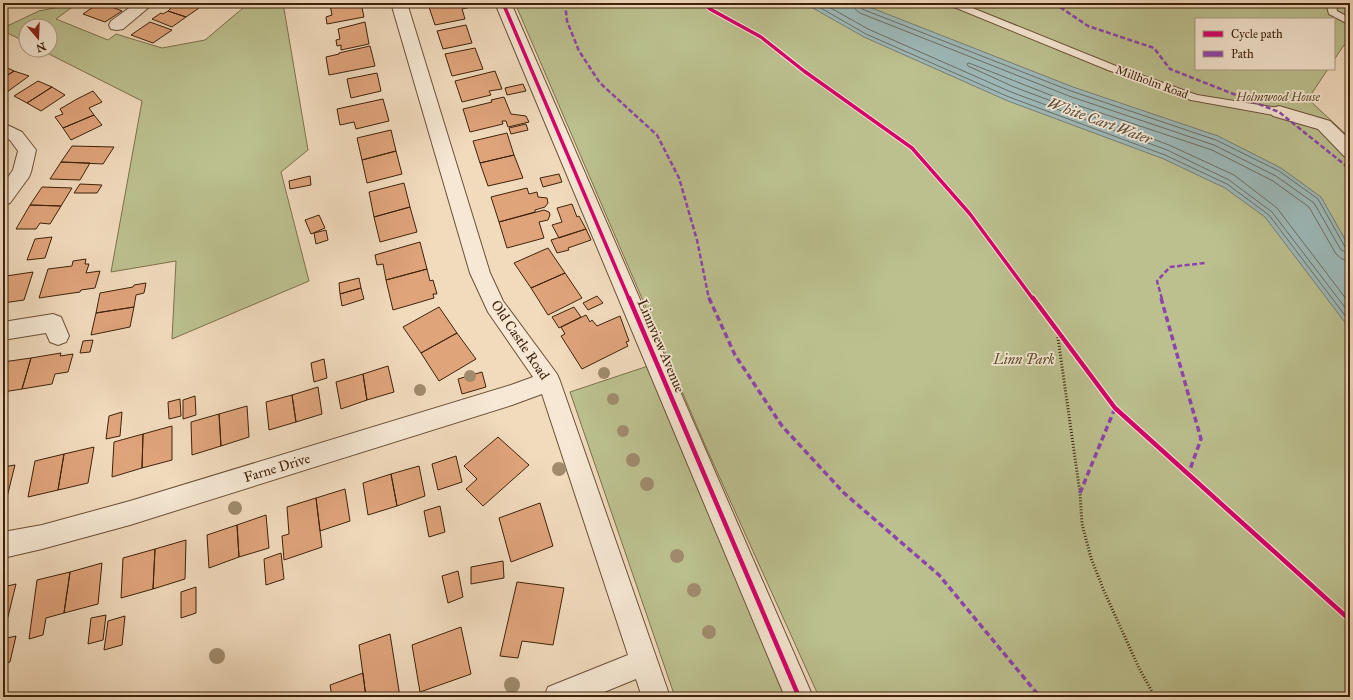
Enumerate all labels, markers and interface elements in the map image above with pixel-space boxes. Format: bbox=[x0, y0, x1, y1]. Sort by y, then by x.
north arrow bbox=[18, 18, 58, 58]
legend bbox=[1195, 18, 1335, 70]
text: Cycle path bbox=[1231, 27, 1283, 41]
text: N bbox=[34, 39, 48, 55]
text: Path bbox=[1231, 47, 1254, 61]
street label: Millholm Road bbox=[1114, 62, 1190, 102]
park label: Holmwood House bbox=[1235, 90, 1321, 104]
water label: White Cart Water bbox=[1045, 94, 1155, 149]
street label: Old Castle Road bbox=[487, 297, 553, 383]
street label: Linnview Avenue bbox=[634, 297, 688, 395]
park label: Linn Park bbox=[993, 351, 1055, 368]
street label: Farne Drive bbox=[242, 450, 313, 486]

